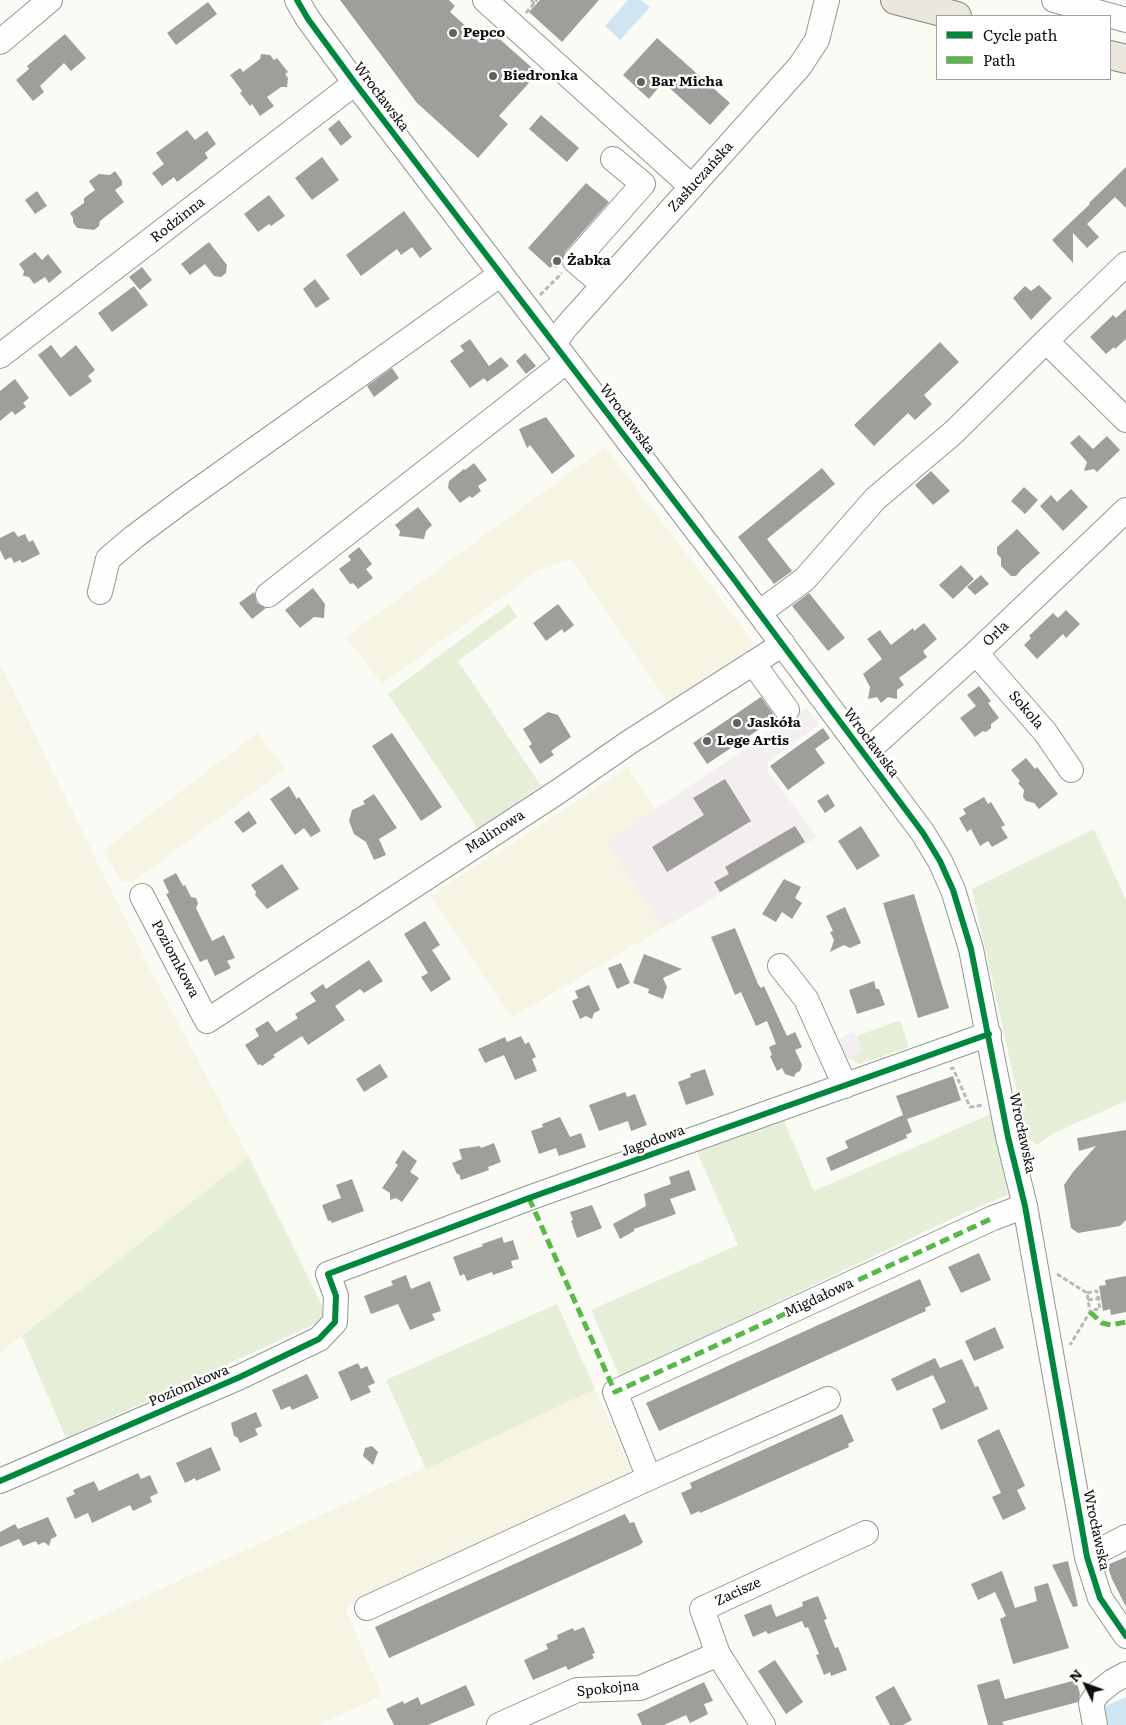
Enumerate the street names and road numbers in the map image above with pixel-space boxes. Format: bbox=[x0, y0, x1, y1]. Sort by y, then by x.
street label: Wrocławska bbox=[350, 59, 412, 135]
street label: Zasłuczańska bbox=[665, 138, 737, 216]
street label: Rodzinna bbox=[148, 194, 208, 246]
street label: Wrocławska bbox=[596, 381, 658, 457]
street label: Orla bbox=[980, 618, 1012, 650]
street label: Sokola bbox=[1005, 688, 1047, 732]
street label: Wrocławska bbox=[840, 705, 902, 781]
street label: Malinowa bbox=[462, 807, 528, 857]
street label: Poziomkowa bbox=[147, 917, 203, 1001]
street label: Wrocławska bbox=[1005, 1091, 1039, 1175]
street label: Jagodowa bbox=[619, 1122, 687, 1160]
street label: Migdałowa bbox=[782, 1275, 856, 1321]
street label: Poziomkowa bbox=[146, 1362, 232, 1410]
street label: Wrocławska bbox=[1079, 1488, 1113, 1572]
street label: Zacisze bbox=[712, 1574, 764, 1610]
street label: Spokojna bbox=[576, 1677, 640, 1701]

